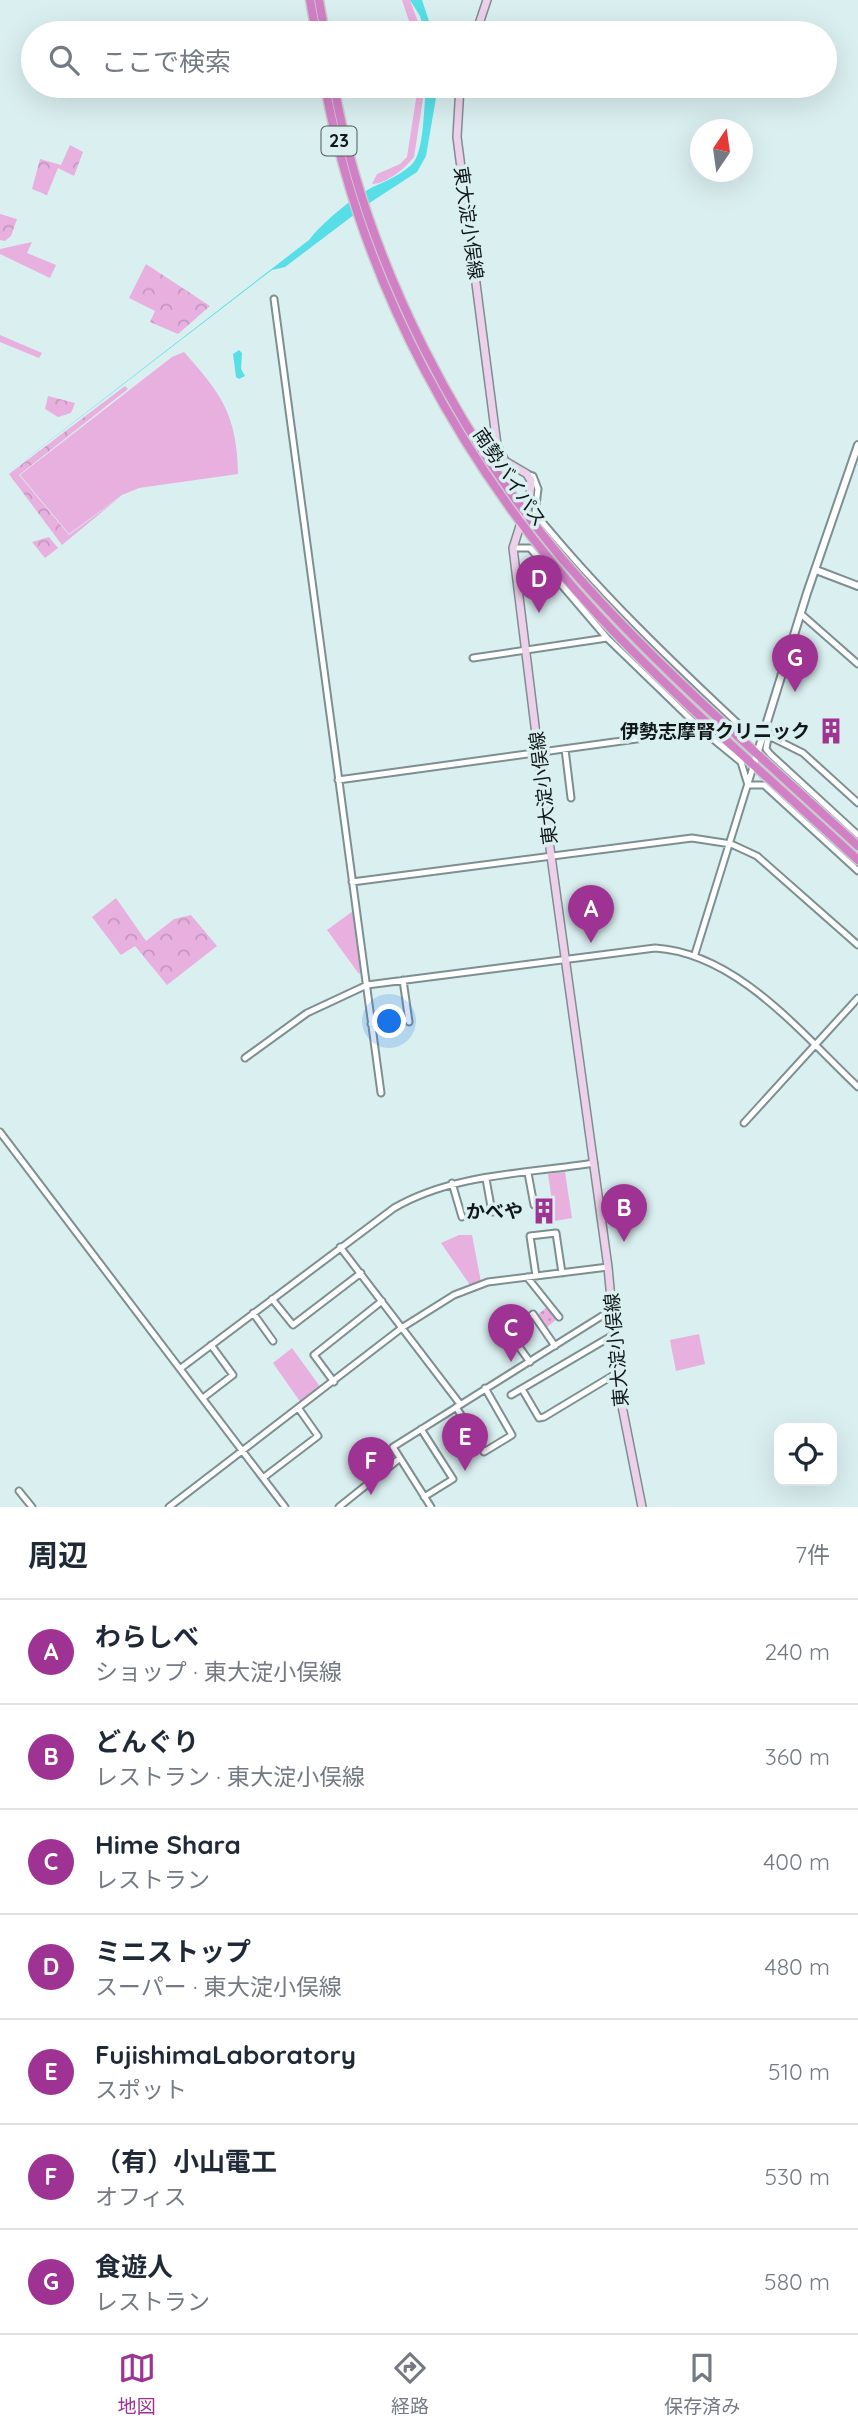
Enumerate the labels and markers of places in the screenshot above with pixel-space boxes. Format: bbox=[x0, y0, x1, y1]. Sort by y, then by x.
pin: D bbox=[516, 555, 562, 613]
pin: G bbox=[772, 634, 818, 692]
building icon: 伊勢志摩腎クリニック bbox=[816, 716, 846, 746]
place label: 伊勢志摩腎クリニック bbox=[620, 719, 810, 743]
pin: A bbox=[568, 885, 614, 943]
pin: B bbox=[601, 1184, 647, 1242]
building icon: かべや bbox=[529, 1196, 559, 1226]
place label: かべや bbox=[466, 1199, 523, 1223]
pin: C bbox=[488, 1304, 534, 1362]
pin: E bbox=[442, 1413, 488, 1471]
pin: F bbox=[348, 1437, 394, 1495]

